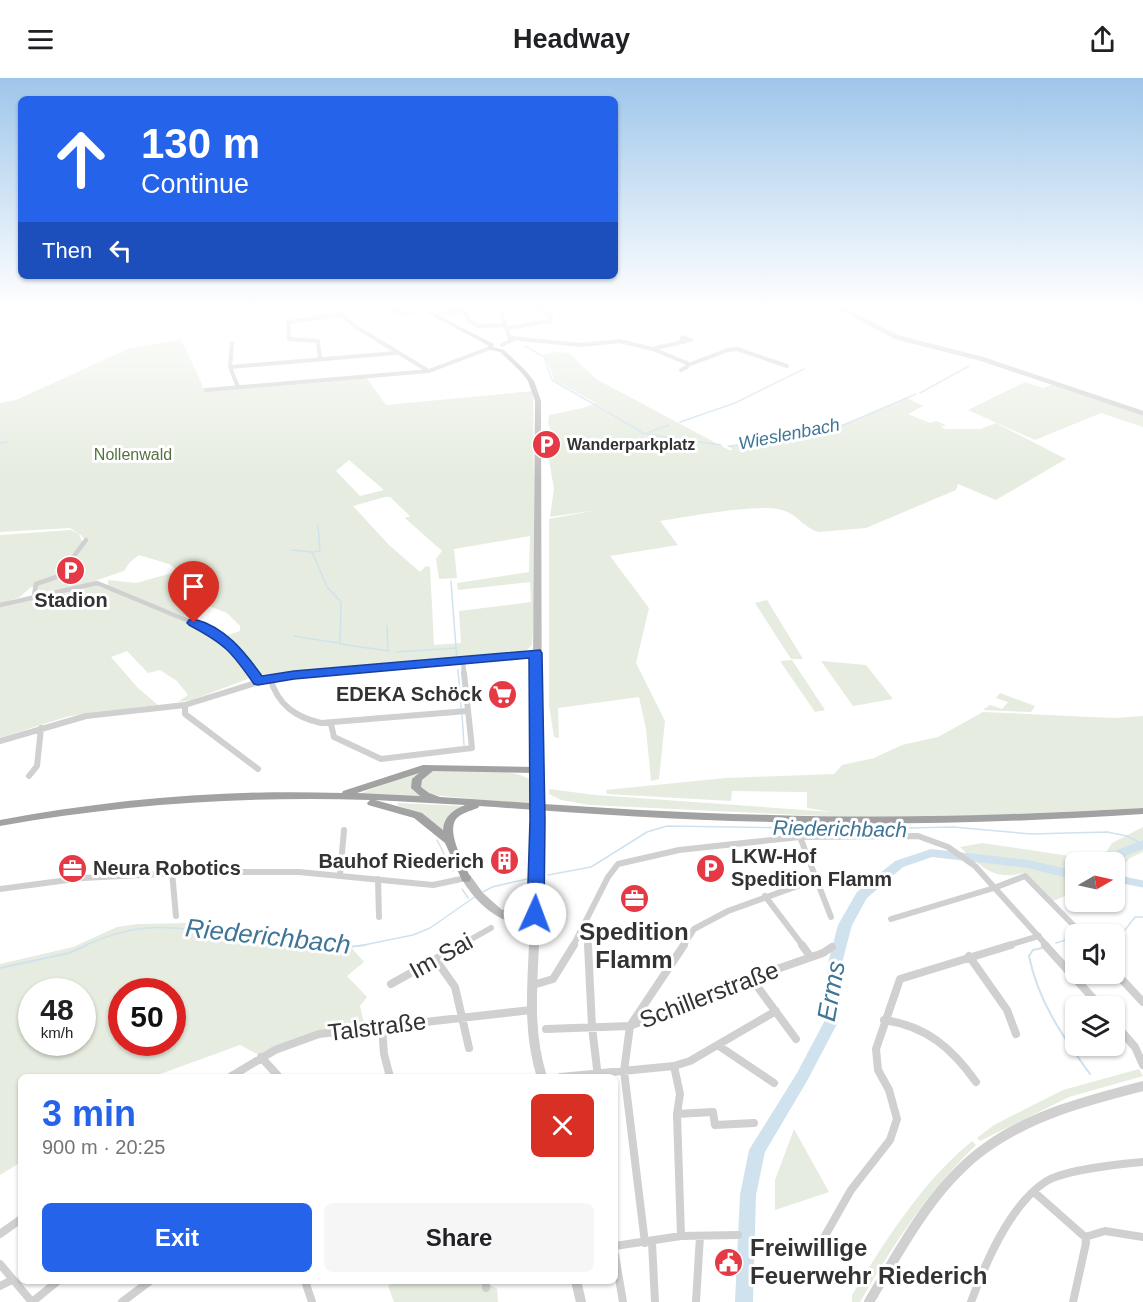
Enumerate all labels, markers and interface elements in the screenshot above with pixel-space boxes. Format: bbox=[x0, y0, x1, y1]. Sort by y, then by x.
icon: menu bbox=[24, 23, 57, 56]
icon: share bbox=[1086, 23, 1119, 56]
text: Headway bbox=[513, 24, 630, 54]
icon: ahead bbox=[42, 120, 120, 198]
text: 130 m bbox=[141, 120, 260, 167]
text: Continue bbox=[141, 169, 249, 199]
icon: left bbox=[104, 234, 137, 267]
text: Then bbox=[42, 238, 92, 263]
water label: Wieslenbach bbox=[737, 414, 841, 454]
parking icon: Wanderparkplatz bbox=[530, 428, 562, 460]
place label: Wanderparkplatz bbox=[567, 436, 695, 453]
park label: Nollenwald bbox=[94, 446, 172, 463]
parking icon: Stadion bbox=[55, 554, 87, 586]
pin bbox=[168, 561, 219, 623]
icon: arrive bbox=[177, 570, 210, 603]
place label: Stadion bbox=[34, 589, 108, 611]
supermarket icon: EDEKA Schöck bbox=[487, 678, 519, 710]
place label: EDEKA Schöck bbox=[336, 683, 483, 705]
water label: Riederichbach bbox=[773, 816, 907, 841]
building icon: Bauhof Riederich bbox=[489, 845, 521, 877]
place label: LKW-Hof Spedition Flamm bbox=[731, 845, 892, 890]
place label: Bauhof Riederich bbox=[318, 850, 484, 872]
office icon: Neura Robotics bbox=[56, 852, 88, 884]
parking icon: LKW-Hof Spedition Flamm bbox=[694, 852, 726, 884]
north arrow bbox=[1065, 852, 1125, 912]
map controls bbox=[1065, 852, 1125, 1056]
place label: Neura Robotics bbox=[93, 857, 241, 879]
position arrow bbox=[503, 882, 567, 946]
office icon: Spedition Flamm bbox=[618, 883, 650, 915]
water label: Riederichbach bbox=[184, 912, 352, 960]
place label: Spedition Flamm bbox=[579, 918, 689, 973]
button: sound bbox=[1065, 924, 1125, 984]
street label: Im Sai bbox=[404, 927, 477, 984]
street label: Schillerstraße bbox=[635, 956, 782, 1033]
water label: Erms bbox=[811, 959, 851, 1023]
speed limit sign: 50 bbox=[108, 978, 186, 1056]
text: 48 bbox=[40, 993, 74, 1026]
button: layers bbox=[1065, 996, 1125, 1056]
street label: Talstraße bbox=[326, 1007, 428, 1046]
text: km/h bbox=[41, 1024, 73, 1041]
text: 3 min bbox=[42, 1093, 136, 1134]
button: close bbox=[531, 1094, 594, 1157]
text: 900 m · 20:25 bbox=[42, 1136, 165, 1158]
button: Exit bbox=[42, 1203, 312, 1272]
button: Share bbox=[324, 1203, 594, 1272]
place label: Freiwillige Feuerwehr Riederich bbox=[750, 1234, 987, 1289]
public building icon: Freiwillige Feuerwehr Riederich bbox=[713, 1246, 745, 1278]

